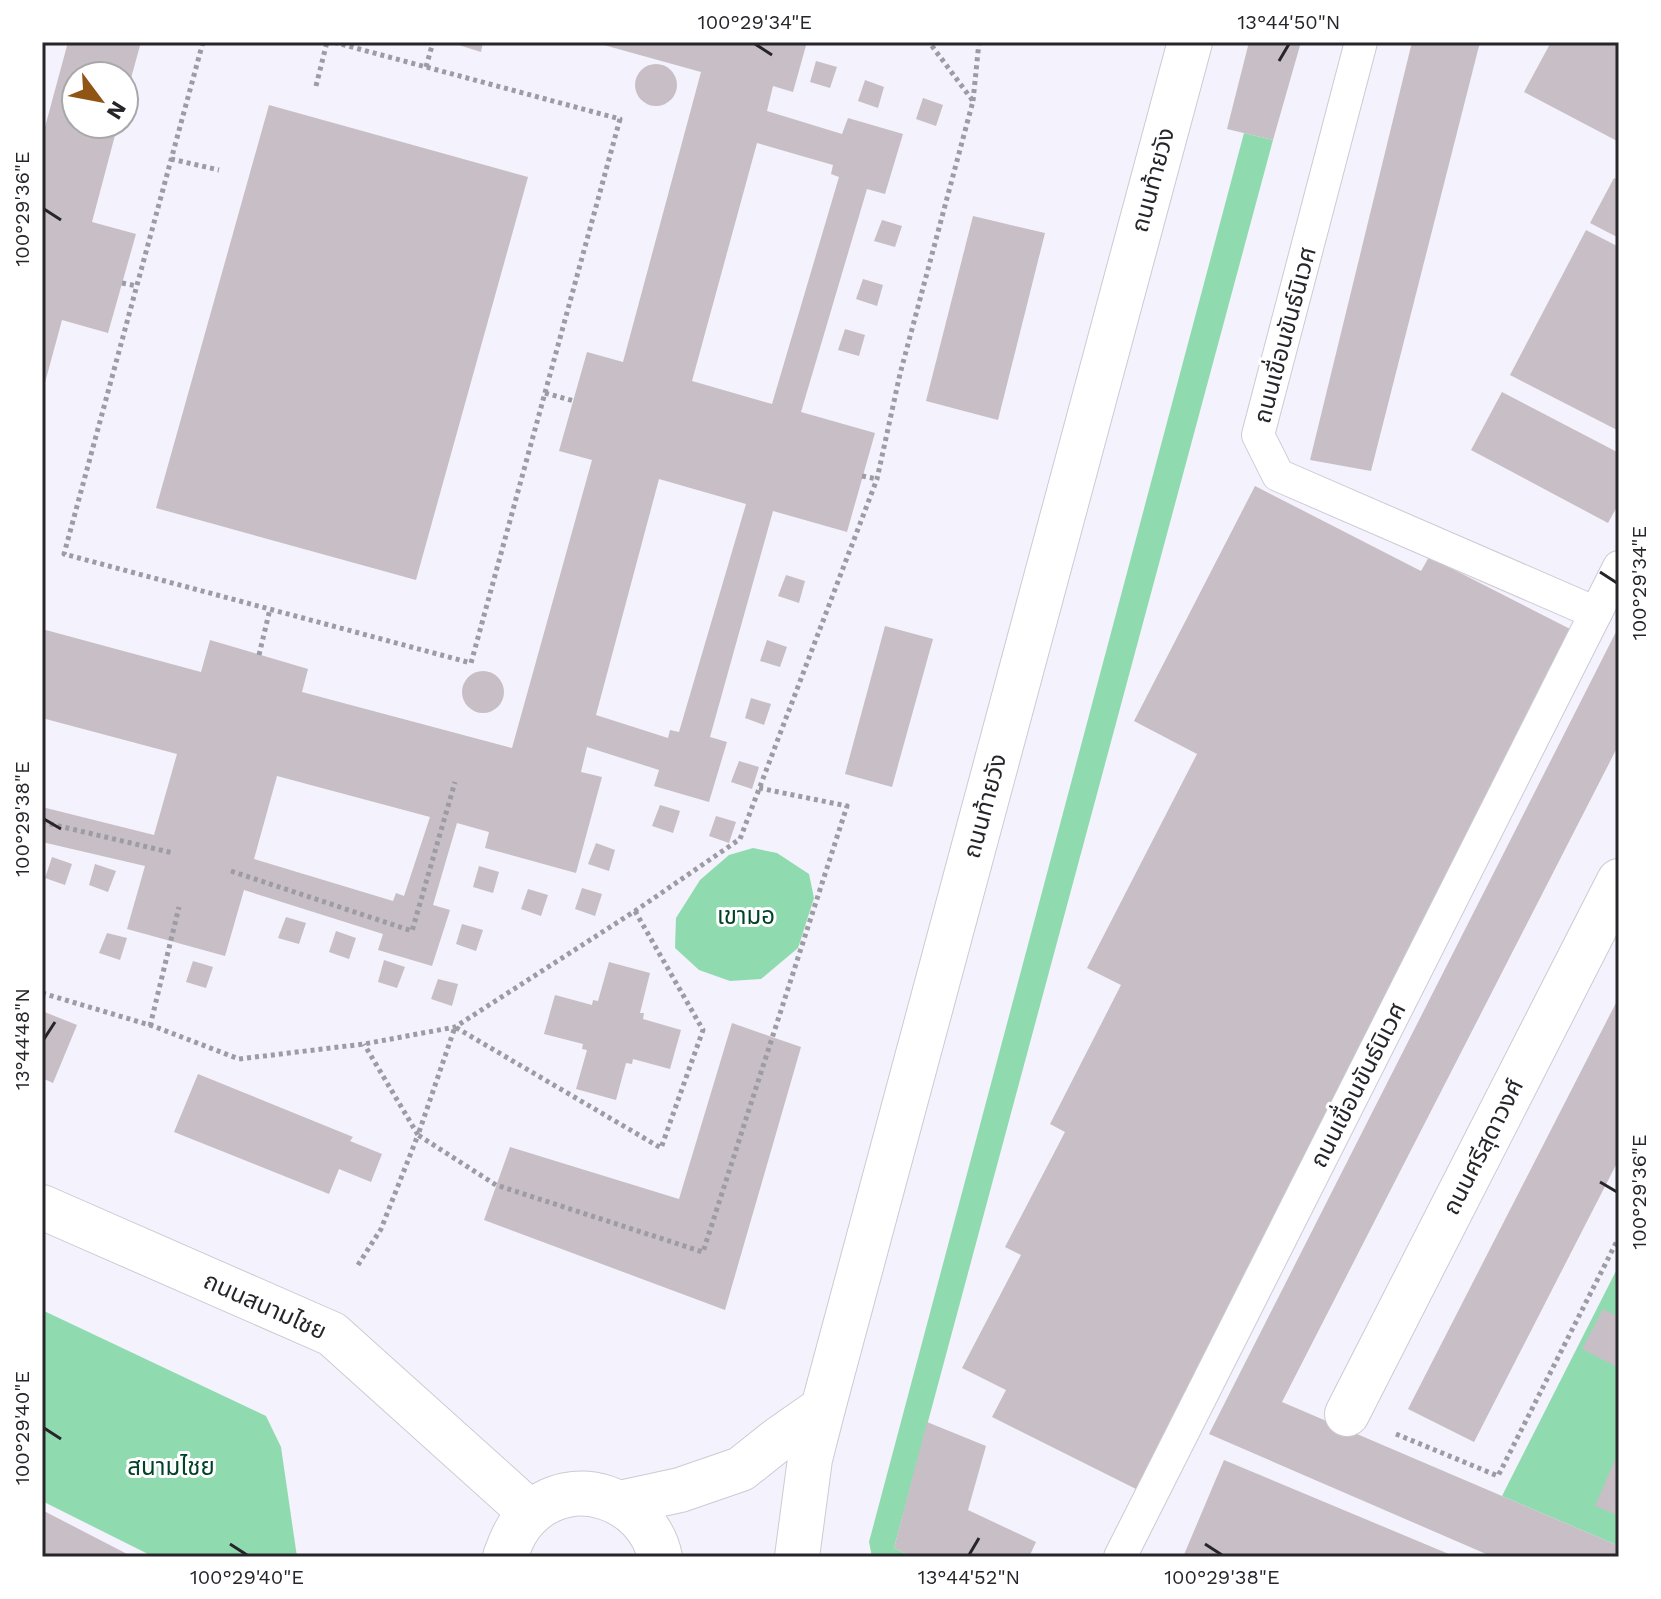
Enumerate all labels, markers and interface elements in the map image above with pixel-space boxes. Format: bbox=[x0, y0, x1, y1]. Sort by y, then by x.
text: 100°29'34"E bbox=[698, 10, 812, 34]
text: 13°44'50"N bbox=[1237, 10, 1341, 34]
north arrow bbox=[60, 60, 140, 140]
text: N bbox=[102, 97, 131, 124]
street label: ถนนท้ายวัง bbox=[1126, 125, 1180, 235]
text: 100°29'36"E bbox=[10, 151, 34, 267]
street label: ถนนเขื่อนขันธ์นิเวศ bbox=[1245, 243, 1322, 426]
text: 100°29'34"E bbox=[1627, 526, 1651, 640]
street label: ถนนท้ายวัง bbox=[958, 751, 1012, 861]
text: 100°29'38"E bbox=[10, 761, 34, 877]
park label: เขามอ bbox=[717, 902, 775, 930]
text: 13°44'48"N bbox=[10, 988, 34, 1090]
street label: ถนนเขื่อนขันธ์นิเวศ bbox=[1302, 996, 1412, 1172]
street label: ถนนศรีสุดาวงศ์ bbox=[1437, 1074, 1530, 1220]
text: 100°29'36"E bbox=[1627, 1134, 1651, 1250]
street label: ถนนสนามไชย bbox=[199, 1267, 331, 1345]
text: 100°29'40"E bbox=[10, 1371, 34, 1485]
park label: สนามไชย bbox=[127, 1453, 215, 1481]
text: 100°29'40"E bbox=[190, 1565, 304, 1589]
text: 13°44'52"N bbox=[918, 1565, 1020, 1589]
text: 100°29'38"E bbox=[1164, 1565, 1280, 1589]

